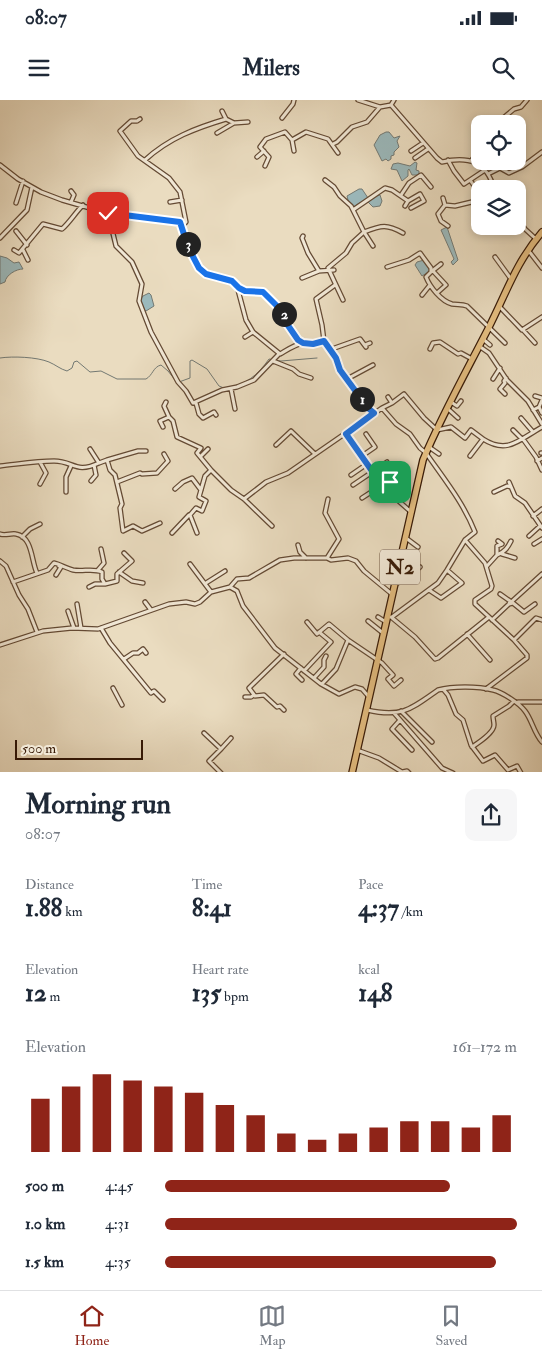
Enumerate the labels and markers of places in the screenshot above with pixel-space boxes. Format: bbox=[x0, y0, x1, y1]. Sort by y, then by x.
pin bbox=[87, 192, 129, 234]
pin: 3 bbox=[176, 232, 200, 256]
pin: 2 bbox=[272, 302, 296, 326]
pin: 1 bbox=[350, 386, 374, 412]
pin bbox=[369, 461, 411, 503]

